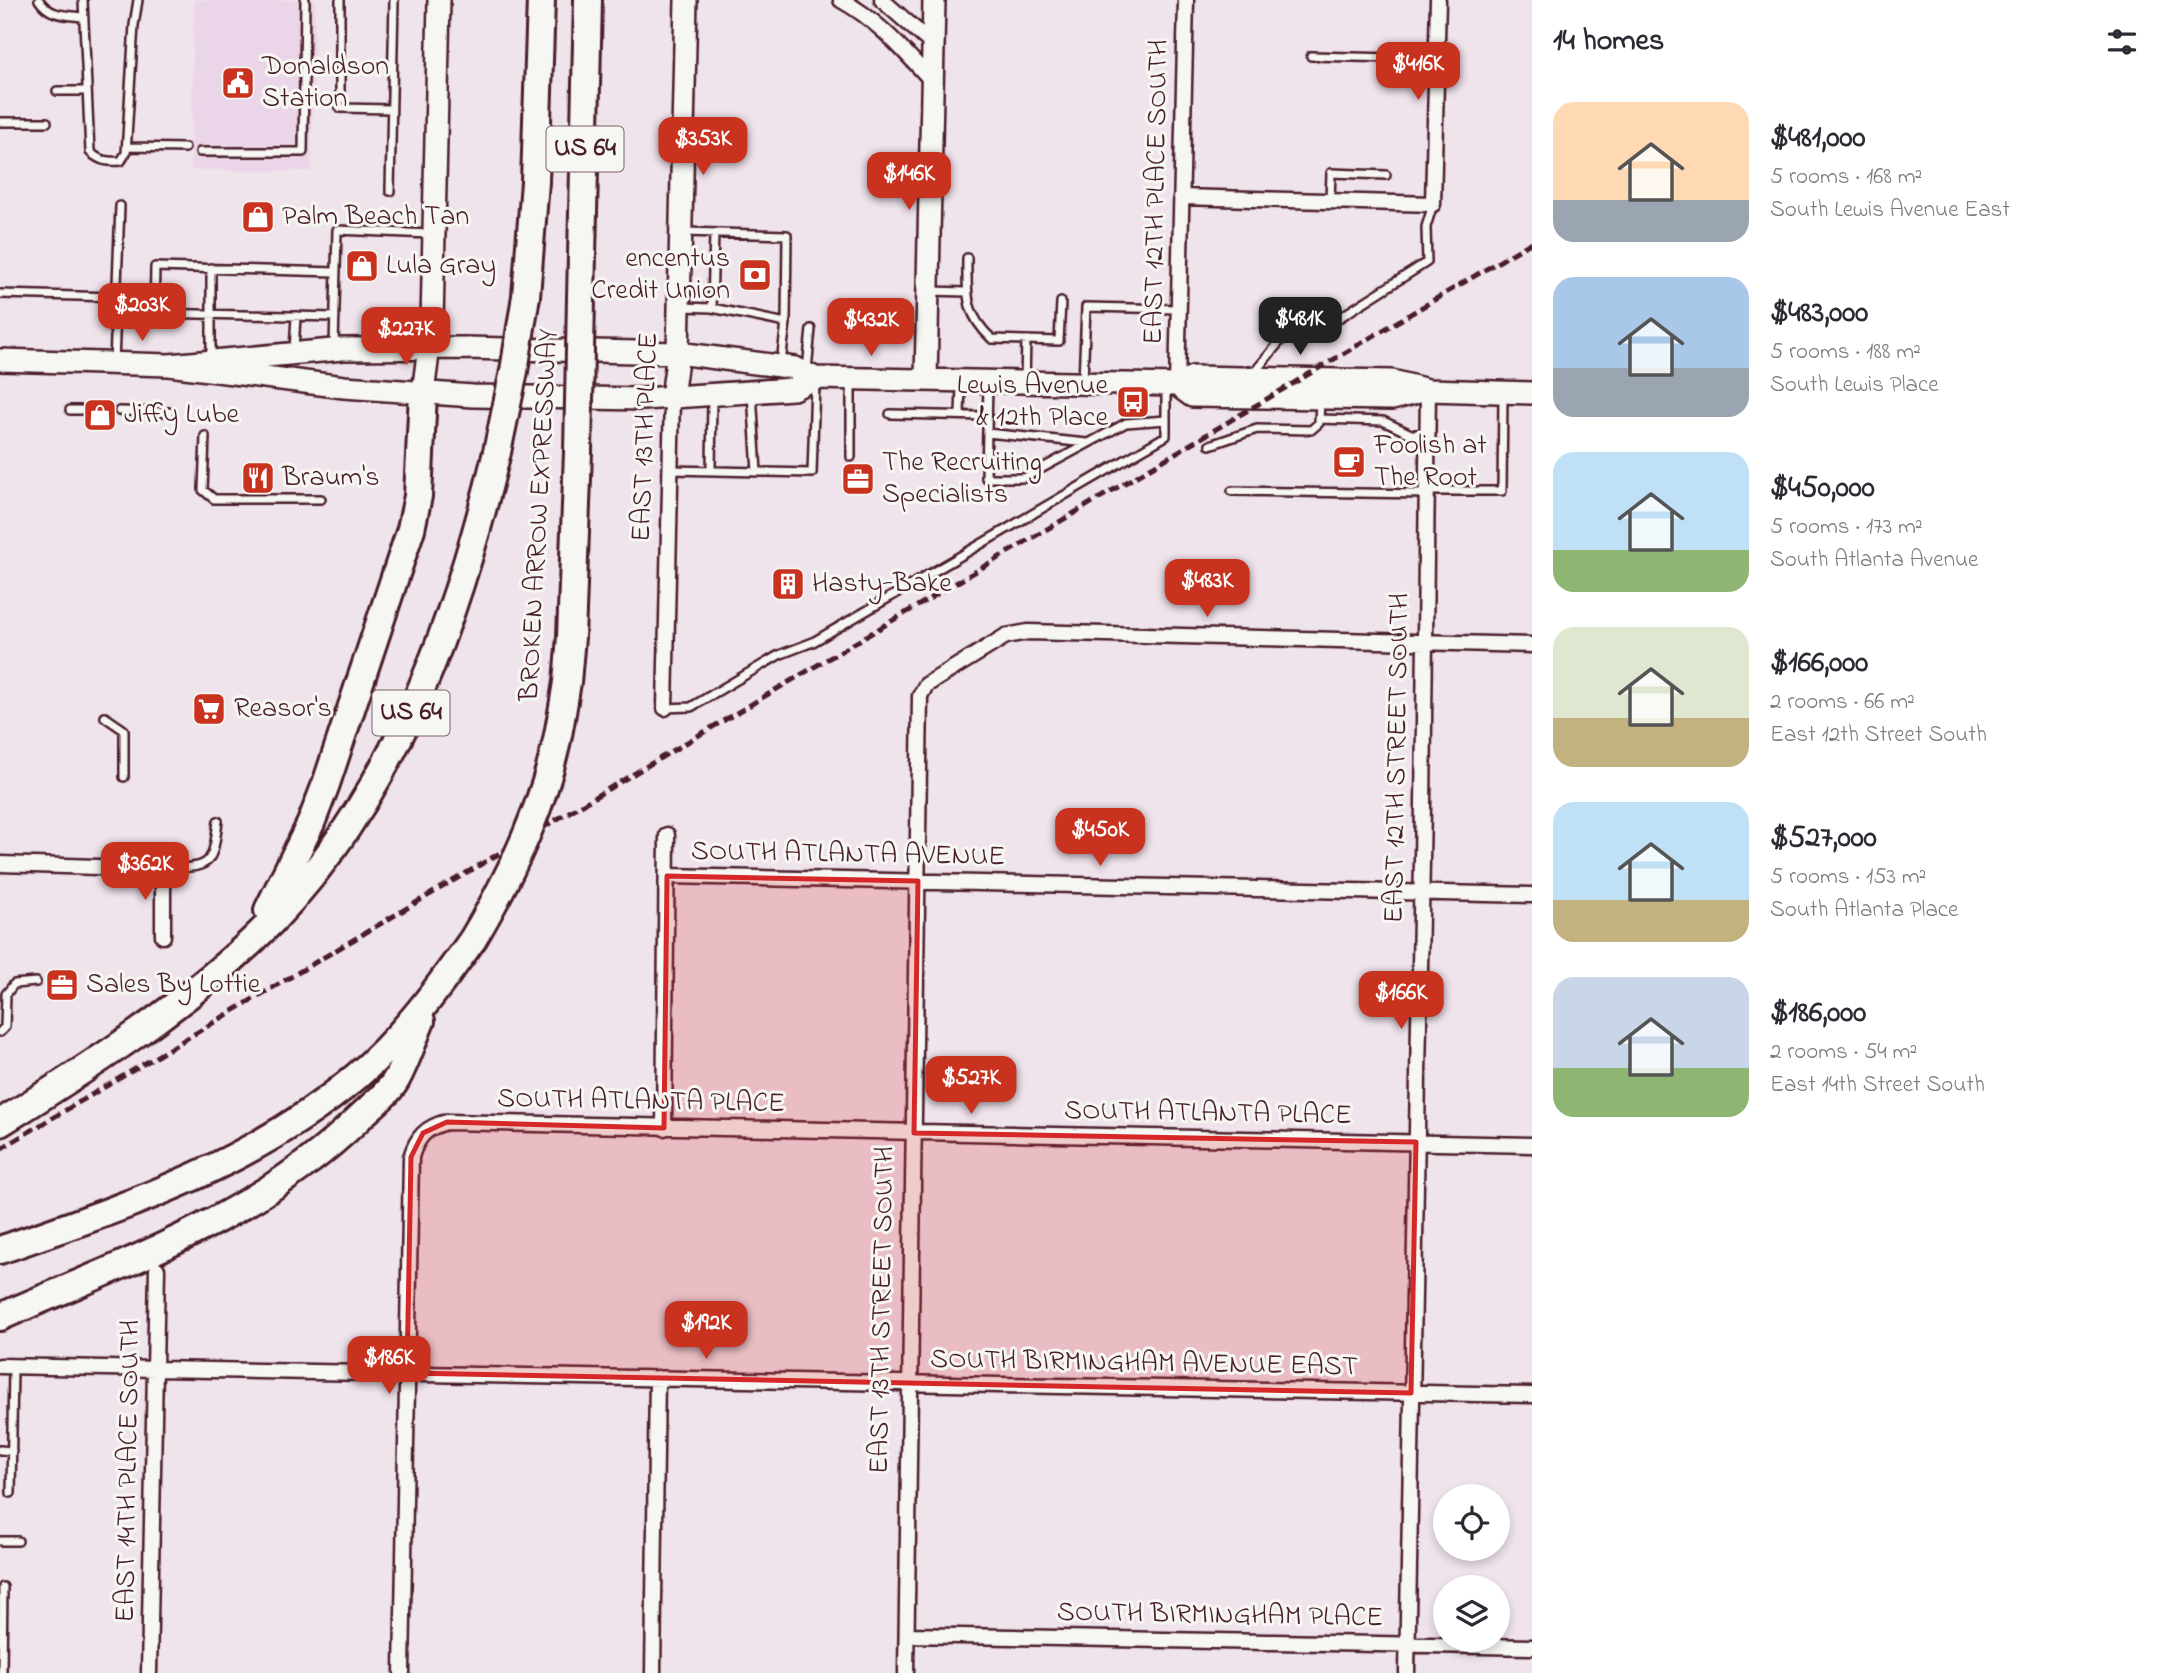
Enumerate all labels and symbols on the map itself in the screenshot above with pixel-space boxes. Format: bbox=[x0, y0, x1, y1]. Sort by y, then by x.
street label: EAST 12TH PLACE SOUTH bbox=[1134, 39, 1180, 345]
pin: $416K bbox=[1369, 42, 1467, 102]
place label: Donaldson Station bbox=[261, 47, 389, 120]
public building icon: Donaldson Station bbox=[219, 64, 257, 102]
pin: $353K bbox=[654, 118, 752, 177]
road number: US 64 bbox=[546, 126, 624, 172]
pin: $146K bbox=[860, 152, 958, 212]
place label: Palm Beach Tan bbox=[282, 197, 469, 238]
shop icon: Palm Beach Tan bbox=[239, 198, 277, 236]
place label: encentus Credit Union bbox=[591, 239, 730, 312]
place label: Lula Gray bbox=[386, 246, 496, 287]
shop icon: Lula Gray bbox=[343, 247, 381, 285]
bank icon: encentus Credit Union bbox=[736, 256, 774, 294]
pin: $203K bbox=[93, 284, 191, 343]
pin: $432K bbox=[822, 298, 920, 358]
pin: $481K bbox=[1251, 298, 1349, 357]
pin: $227K bbox=[357, 308, 455, 367]
street label: BROKEN ARROW EXPRESSWAY bbox=[510, 328, 570, 703]
street label: EAST 13TH PLACE bbox=[622, 332, 670, 542]
place label: Lewis Avenue & 12th Place bbox=[957, 366, 1108, 439]
bus stop icon: Lewis Avenue & 12th Place bbox=[1114, 383, 1152, 421]
place label: Jiffy Lube bbox=[124, 395, 239, 436]
shop icon: Jiffy Lube bbox=[81, 396, 119, 434]
place label: Foolish at The Root bbox=[1373, 426, 1487, 499]
place label: The Recruiting Specialists bbox=[882, 443, 1042, 516]
cafe icon: Foolish at The Root bbox=[1330, 443, 1368, 481]
place label: Braum's bbox=[281, 458, 379, 499]
restaurant icon: Braum's bbox=[239, 459, 277, 497]
office icon: The Recruiting Specialists bbox=[839, 460, 877, 498]
pin: $483K bbox=[1158, 560, 1256, 619]
place label: Hasty-Bake bbox=[812, 564, 952, 605]
building icon: Hasty-Bake bbox=[769, 565, 807, 603]
street label: EAST 12TH STREET SOUTH bbox=[1375, 593, 1421, 923]
place label: Reasor's bbox=[234, 689, 332, 730]
supermarket icon: Reasor's bbox=[190, 690, 228, 728]
road number: US 64 bbox=[372, 691, 450, 736]
pin: $450K bbox=[1051, 808, 1149, 868]
street label: SOUTH ATLANTA AVENUE bbox=[690, 832, 1006, 878]
pin: $362K bbox=[96, 842, 194, 902]
place label: Sales By Lottie bbox=[86, 965, 261, 1006]
office icon: Sales By Lottie bbox=[43, 966, 81, 1004]
pin: $166K bbox=[1352, 972, 1450, 1031]
pin: $527K bbox=[922, 1056, 1020, 1116]
street label: SOUTH ATLANTA PLACE bbox=[497, 1079, 785, 1125]
street label: SOUTH ATLANTA PLACE bbox=[1064, 1091, 1352, 1137]
street label: EAST 13TH STREET SOUTH bbox=[860, 1146, 906, 1474]
pin: $192K bbox=[657, 1302, 755, 1361]
street label: EAST 14TH PLACE SOUTH bbox=[106, 1319, 152, 1623]
pin: $186K bbox=[340, 1336, 438, 1396]
street label: SOUTH BIRMINGHAM AVENUE EAST bbox=[930, 1340, 1358, 1388]
street label: SOUTH BIRMINGHAM PLACE bbox=[1057, 1593, 1383, 1639]

